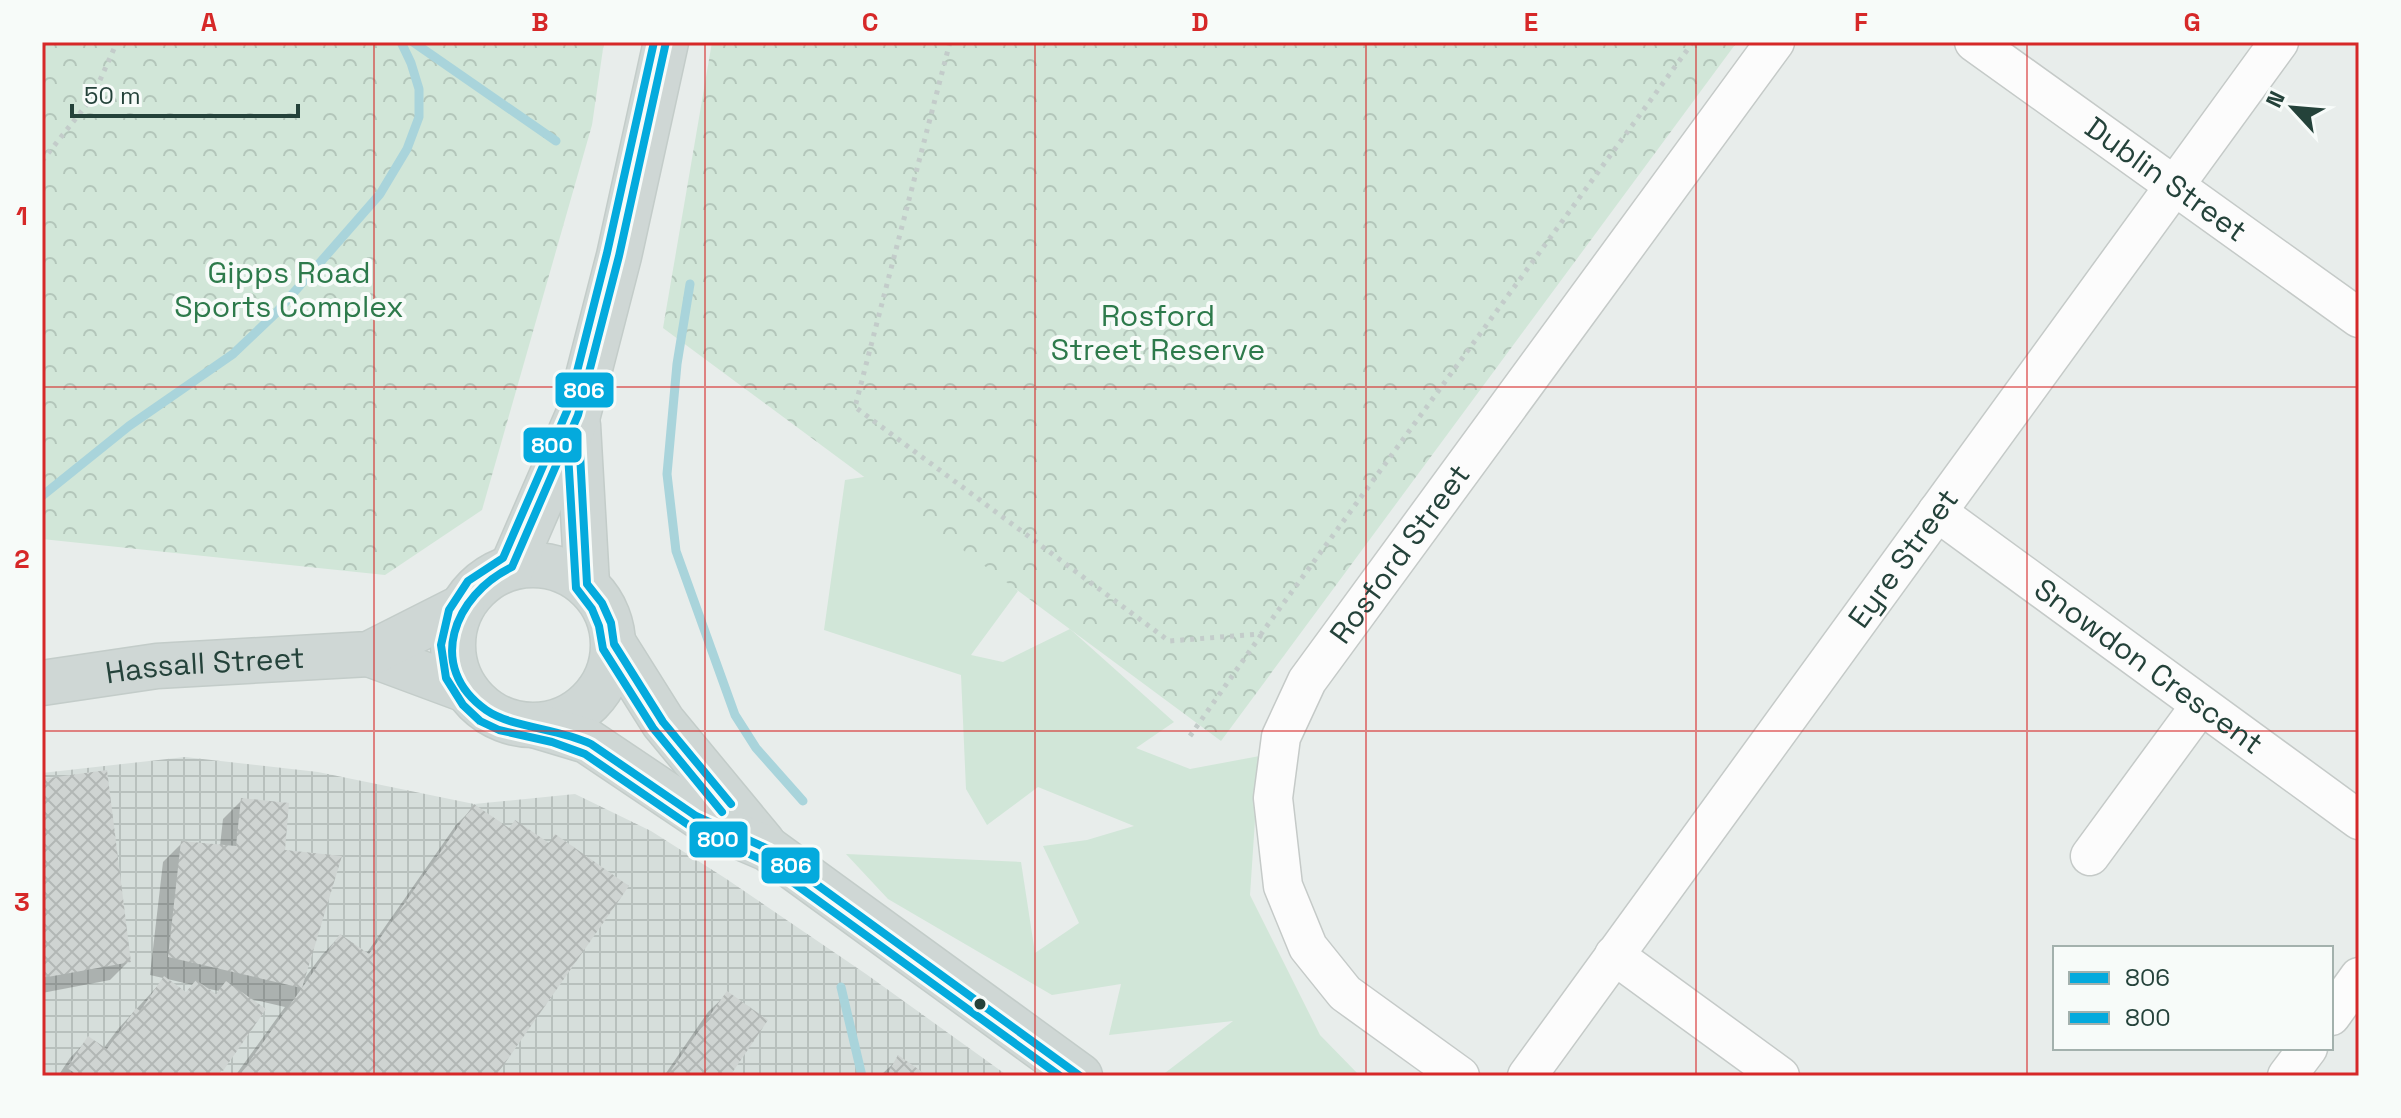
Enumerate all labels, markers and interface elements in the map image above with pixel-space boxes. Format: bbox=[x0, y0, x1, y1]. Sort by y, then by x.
text: A bbox=[201, 5, 218, 39]
text: B bbox=[531, 5, 549, 39]
text: C bbox=[862, 5, 878, 39]
text: D bbox=[1191, 5, 1209, 39]
text: E bbox=[1524, 5, 1538, 39]
text: F bbox=[1854, 5, 1868, 39]
text: G bbox=[2183, 5, 2201, 39]
scale bar bbox=[72, 68, 298, 118]
north arrow bbox=[2253, 68, 2333, 148]
text: 50 m bbox=[84, 80, 141, 111]
text: N bbox=[2259, 86, 2291, 112]
street label: Dublin Street bbox=[2077, 108, 2255, 250]
text: 1 bbox=[16, 199, 28, 233]
park label: Gipps Road Sports Complex bbox=[174, 253, 404, 326]
park label: Rosford Street Reserve bbox=[1051, 296, 1265, 369]
line badge: 806 bbox=[554, 371, 615, 409]
text: 806 bbox=[563, 376, 605, 404]
line badge: 800 bbox=[522, 426, 583, 464]
text: 800 bbox=[531, 431, 573, 459]
street label: Rosford Street bbox=[1321, 456, 1478, 651]
street label: Eyre Street bbox=[1839, 481, 1967, 636]
text: 2 bbox=[14, 542, 30, 576]
street label: Snowdon Crescent bbox=[2027, 570, 2271, 763]
street label: Hassall Street bbox=[103, 638, 305, 692]
line badge: 800 bbox=[688, 820, 749, 859]
text: 800 bbox=[697, 825, 739, 853]
line badge: 806 bbox=[760, 846, 821, 885]
text: 806 bbox=[770, 851, 812, 879]
text: 3 bbox=[14, 885, 30, 919]
legend bbox=[2053, 946, 2333, 1050]
text: 806 bbox=[2125, 962, 2170, 993]
unlabelled marker bbox=[972, 996, 988, 1012]
text: 800 bbox=[2125, 1002, 2171, 1033]

